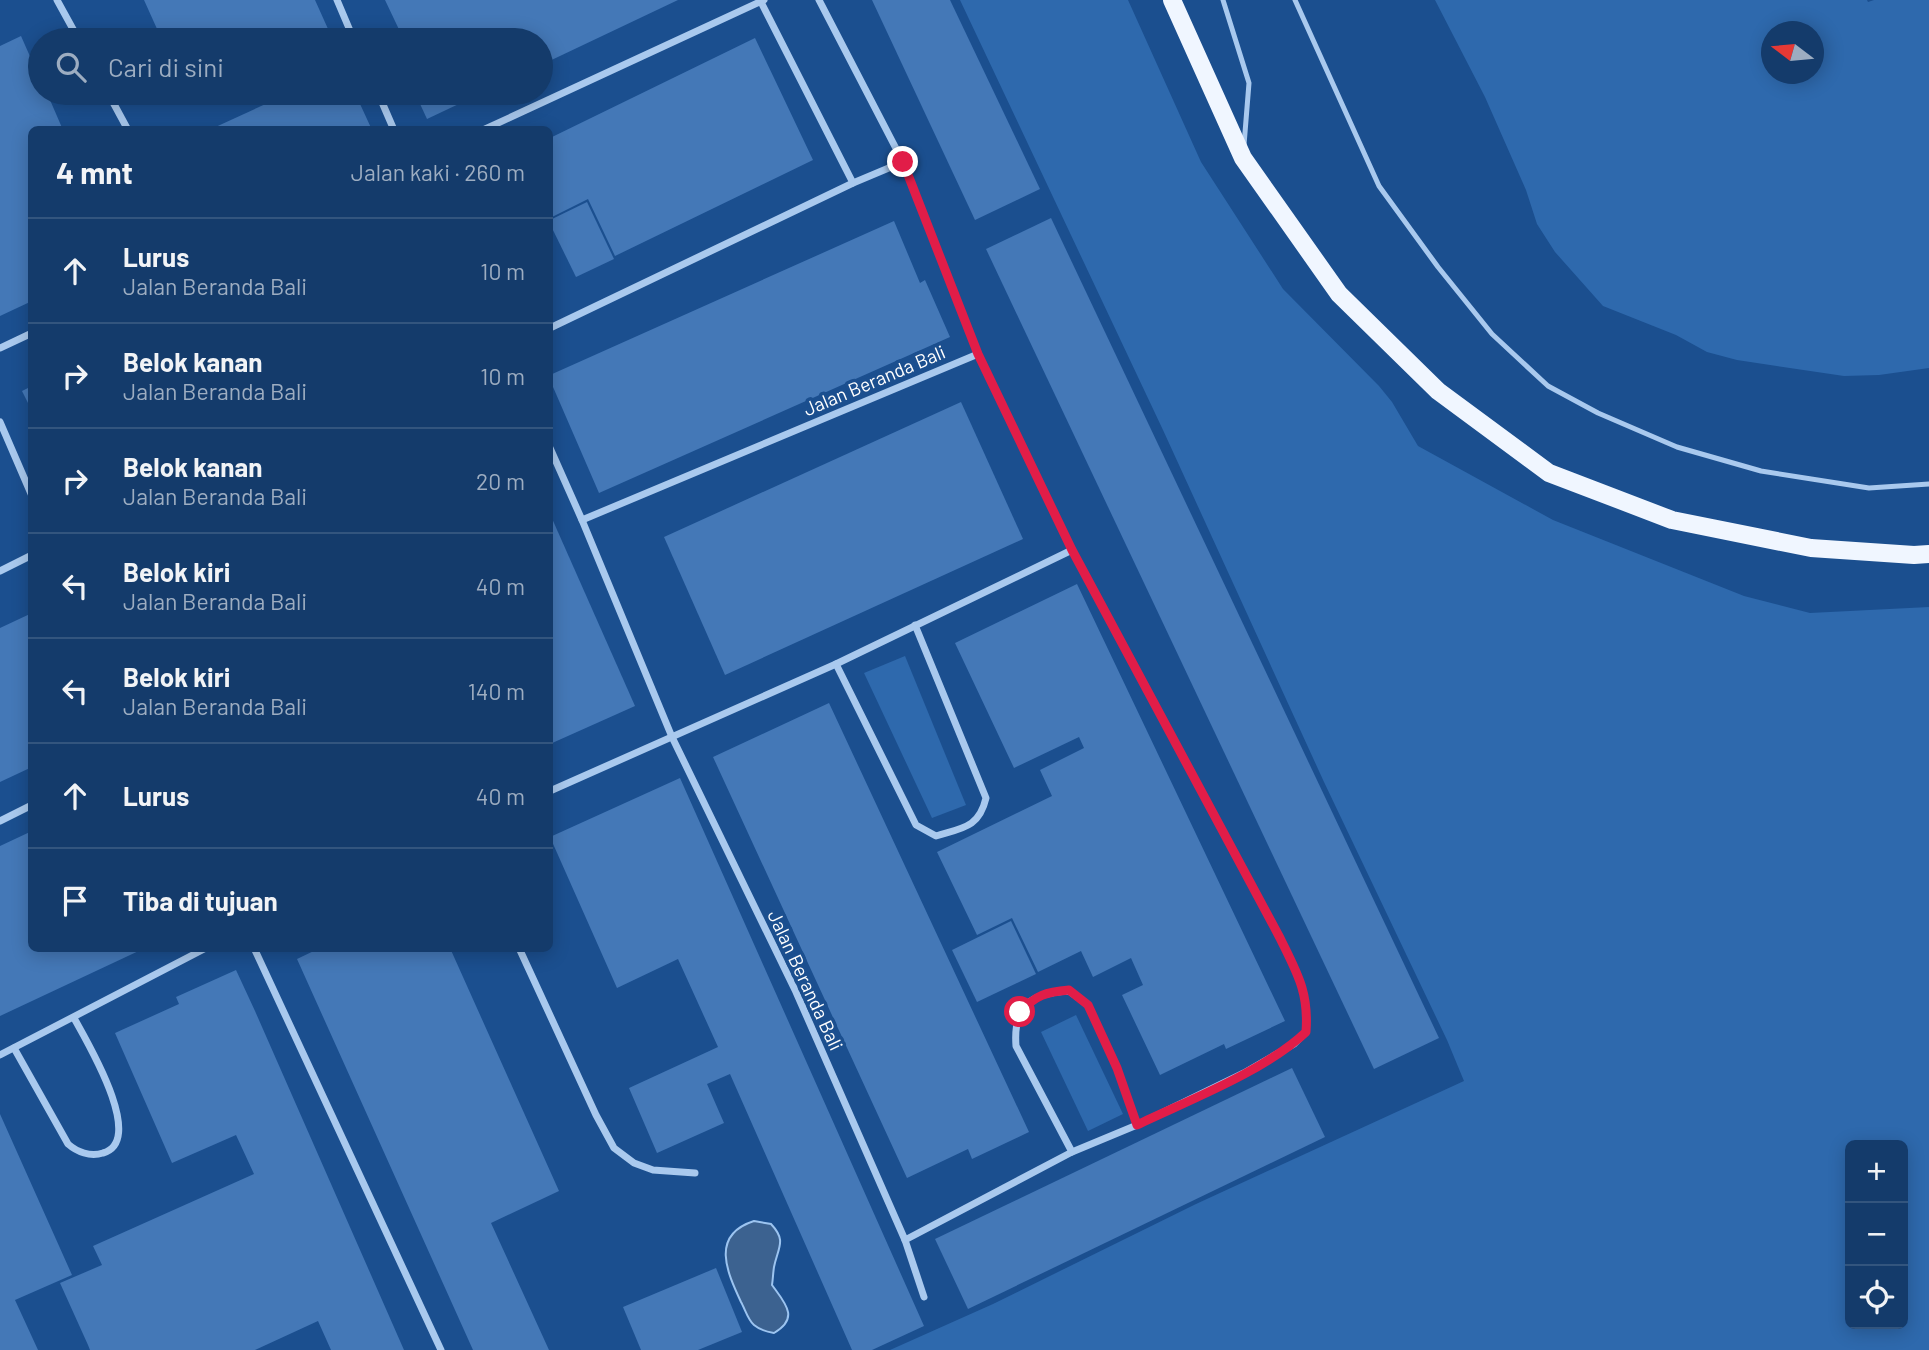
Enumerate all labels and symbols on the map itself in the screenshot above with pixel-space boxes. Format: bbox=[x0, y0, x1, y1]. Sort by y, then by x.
north arrow bbox=[1761, 21, 1824, 84]
route end bbox=[887, 146, 918, 177]
street label: Jalan Beranda Bali bbox=[799, 340, 949, 420]
street label: Jalan Beranda Bali bbox=[763, 906, 849, 1054]
route start bbox=[1004, 996, 1035, 1027]

